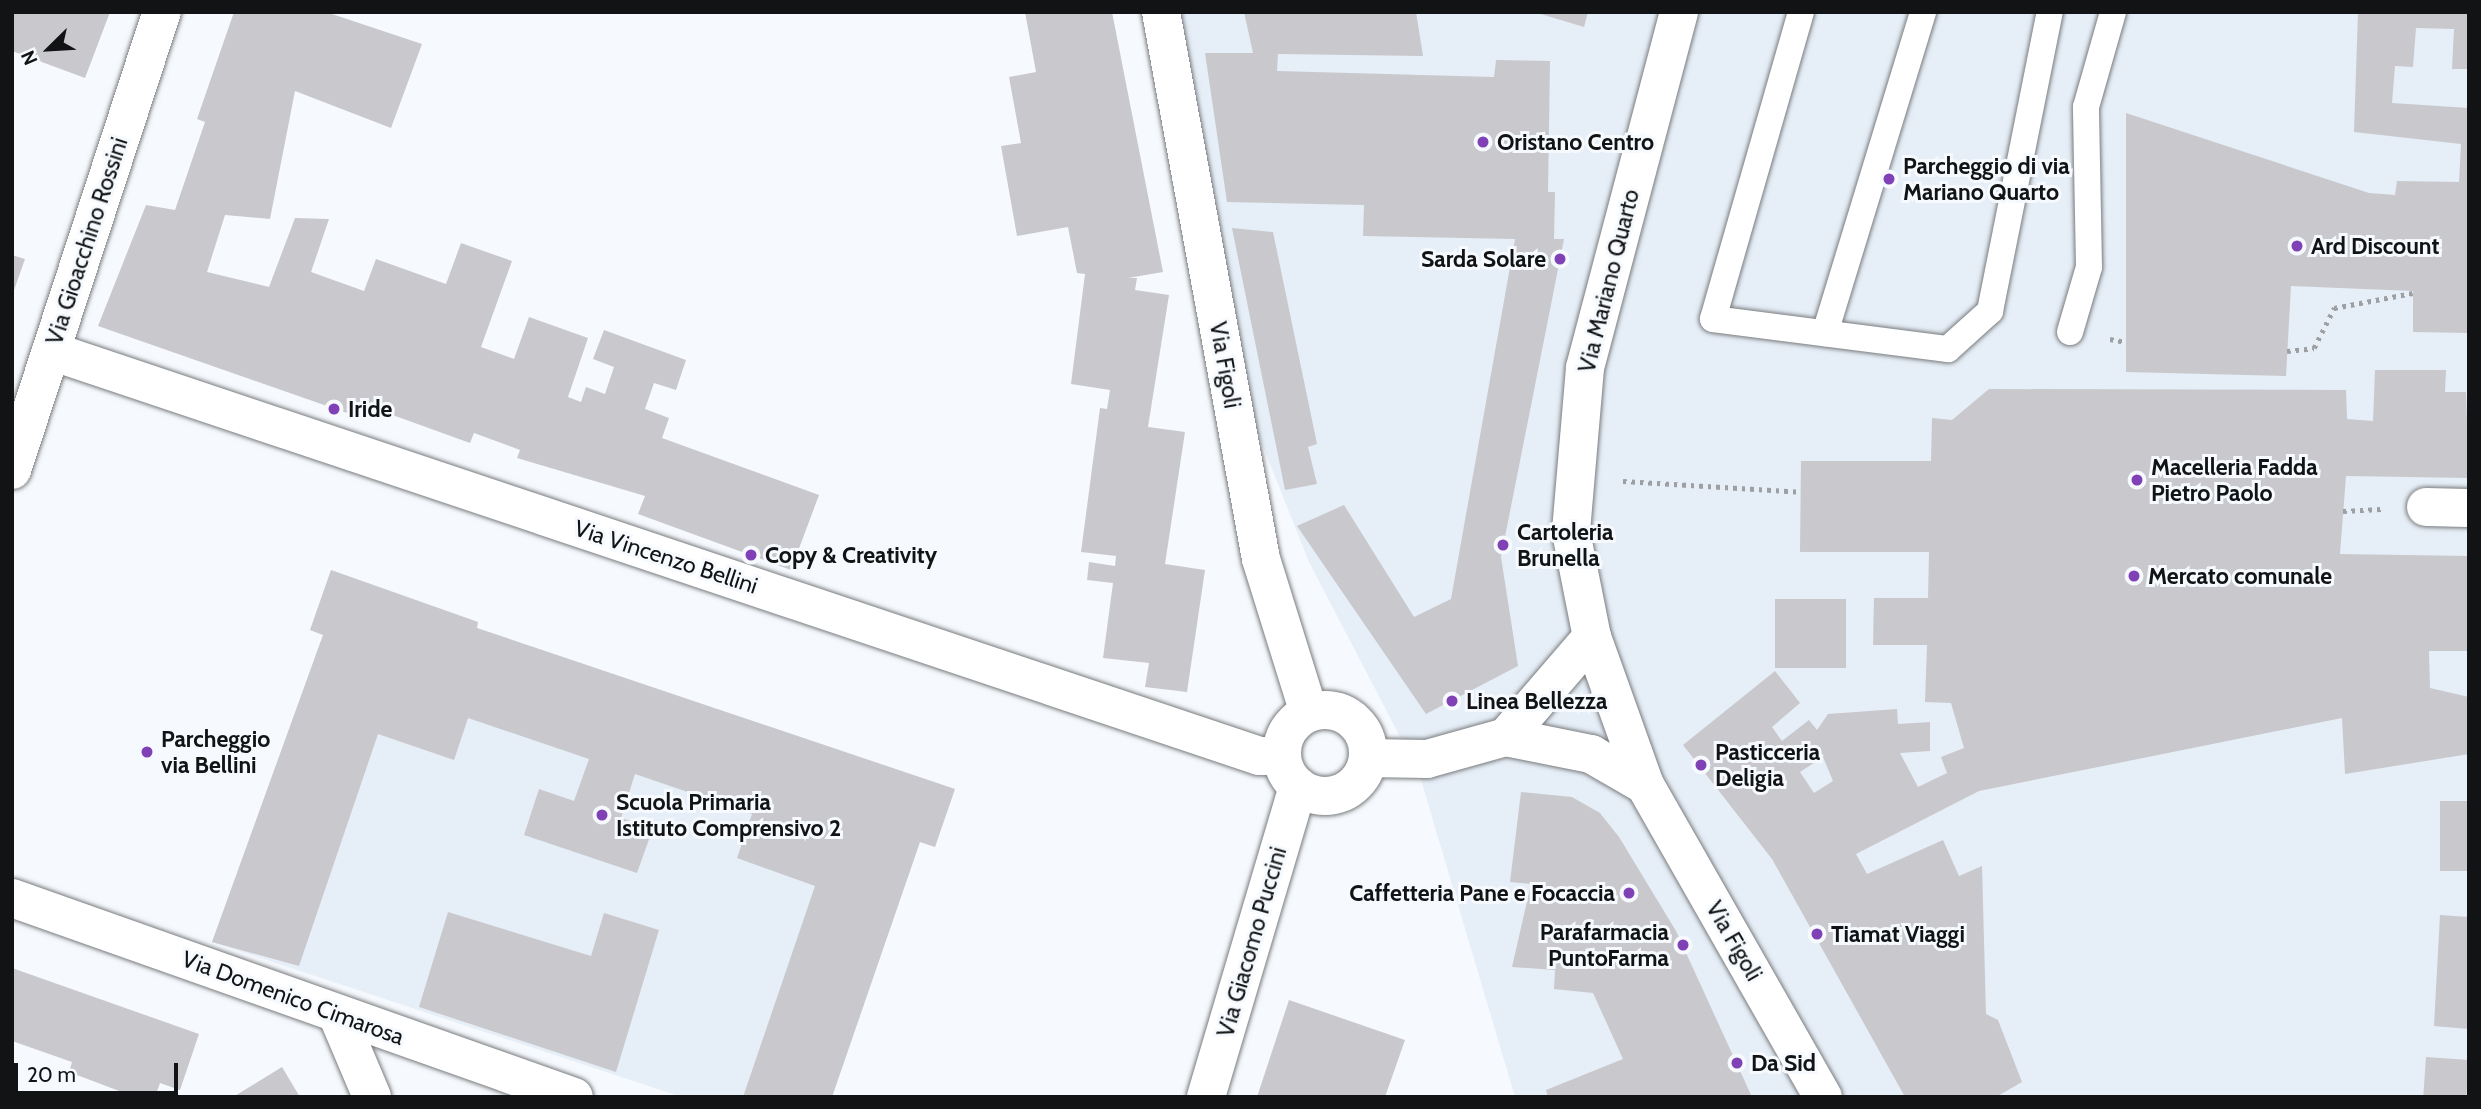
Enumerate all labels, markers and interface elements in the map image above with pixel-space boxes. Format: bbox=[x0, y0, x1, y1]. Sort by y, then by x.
north arrow bbox=[14, 14, 84, 84]
text: N bbox=[16, 47, 43, 69]
place label: Oristano Centro bbox=[1497, 128, 1654, 156]
street label: Via Gioacchino Rossini bbox=[40, 134, 134, 348]
marker: Oristano Centro bbox=[1475, 134, 1491, 150]
place label: Parcheggio di via Mariano Quarto bbox=[1903, 152, 2070, 206]
marker: Parcheggio di via Mariano Quarto bbox=[1881, 171, 1897, 187]
street label: Via Mariano Quarto bbox=[1573, 187, 1645, 375]
place label: Ard Discount bbox=[2311, 232, 2439, 260]
marker: Ard Discount bbox=[2289, 238, 2305, 254]
place label: Sarda Solare bbox=[1421, 245, 1546, 273]
marker: Sarda Solare bbox=[1552, 251, 1568, 267]
street label: Via Figoli bbox=[1204, 320, 1246, 410]
place label: Iride bbox=[348, 395, 392, 423]
marker: Iride bbox=[326, 401, 342, 417]
place label: Macelleria Fadda Pietro Paolo bbox=[2151, 453, 2318, 507]
marker: Macelleria Fadda Pietro Paolo bbox=[2129, 472, 2145, 488]
street label: Via Vincenzo Bellini bbox=[571, 514, 761, 600]
place label: Cartoleria Brunella bbox=[1517, 518, 1613, 572]
marker: Cartoleria Brunella bbox=[1495, 537, 1511, 553]
place label: Copy & Creativity bbox=[765, 541, 937, 569]
marker: Copy & Creativity bbox=[743, 547, 759, 563]
place label: Mercato comunale bbox=[2148, 562, 2332, 590]
marker: Mercato comunale bbox=[2126, 568, 2142, 584]
place label: Linea Bellezza bbox=[1466, 687, 1607, 715]
marker: Linea Bellezza bbox=[1444, 693, 1460, 709]
place label: Parcheggio via Bellini bbox=[161, 725, 270, 779]
place label: Pasticceria Deligia bbox=[1715, 738, 1820, 792]
marker: Parcheggio via Bellini bbox=[139, 744, 155, 760]
marker: Pasticceria Deligia bbox=[1693, 757, 1709, 773]
place label: Scuola Primaria Istituto Comprensivo 2 bbox=[616, 788, 841, 842]
marker: Scuola Primaria Istituto Comprensivo 2 bbox=[594, 807, 610, 823]
street label: Via Giacomo Puccini bbox=[1212, 844, 1292, 1040]
place label: Caffetteria Pane e Focaccia bbox=[1349, 879, 1615, 907]
marker: Caffetteria Pane e Focaccia bbox=[1621, 885, 1637, 901]
street label: Via Figoli bbox=[1700, 896, 1768, 986]
place label: Parafarmacia PuntoFarma bbox=[1540, 918, 1669, 972]
place label: Tiamat Viaggi bbox=[1831, 920, 1965, 948]
marker: Tiamat Viaggi bbox=[1809, 926, 1825, 942]
marker: Parafarmacia PuntoFarma bbox=[1675, 937, 1691, 953]
street label: Via Domenico Cimarosa bbox=[178, 945, 408, 1051]
place label: Da Sid bbox=[1751, 1049, 1816, 1077]
scale bar bbox=[18, 1050, 182, 1094]
marker: Da Sid bbox=[1729, 1055, 1745, 1071]
text: 20 m bbox=[27, 1062, 76, 1087]

